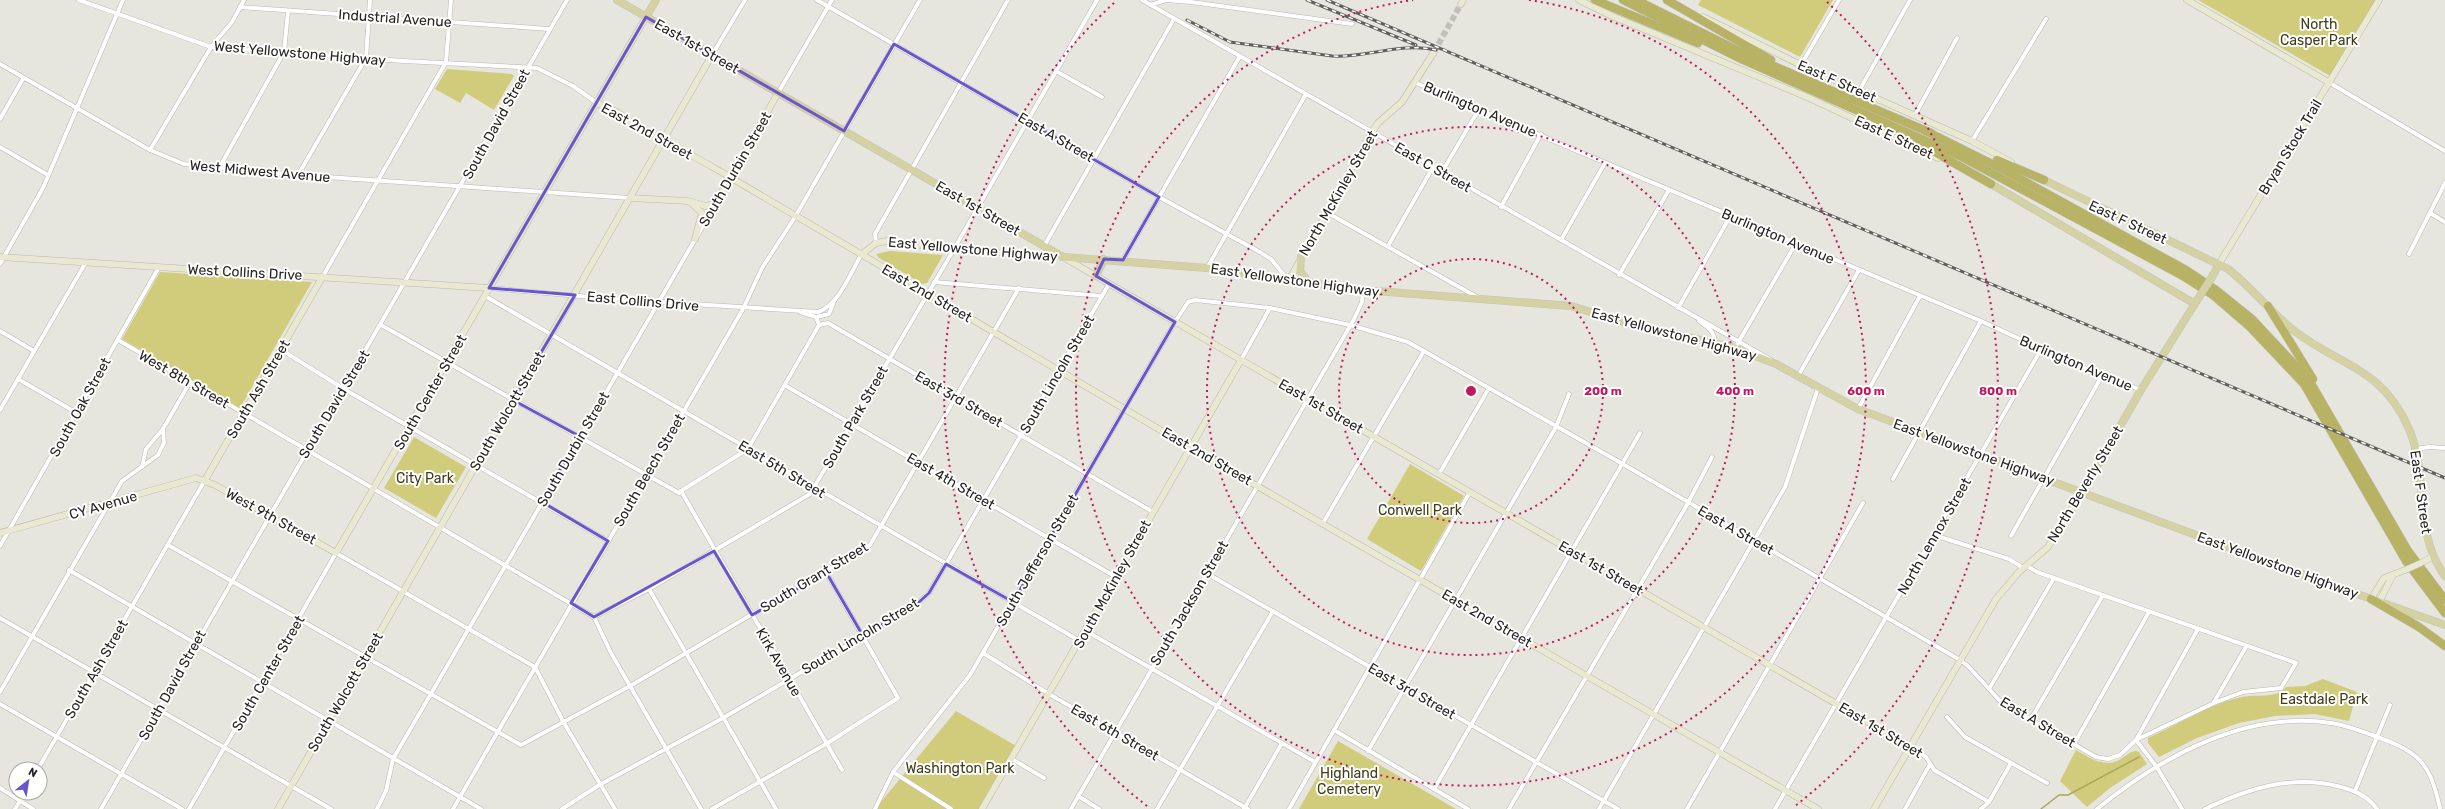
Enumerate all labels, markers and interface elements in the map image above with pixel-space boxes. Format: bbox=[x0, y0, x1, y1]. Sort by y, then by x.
street label: Industrial Avenue bbox=[338, 6, 452, 31]
street label: East 1st Street bbox=[651, 15, 742, 78]
park label: North Casper Park bbox=[2280, 16, 2359, 49]
street label: West Yellowstone Highway bbox=[213, 38, 387, 70]
street label: East F Street bbox=[1795, 57, 1879, 107]
street label: South David Street bbox=[459, 66, 534, 182]
street label: Burlington Avenue bbox=[1421, 78, 1539, 141]
street label: Bryan Stock Trail bbox=[2255, 96, 2326, 198]
street label: East 2nd Street bbox=[598, 99, 696, 164]
street label: South Durbin Street bbox=[696, 108, 776, 230]
street label: East A Street bbox=[1015, 109, 1097, 166]
street label: East E Street bbox=[1852, 112, 1936, 163]
street label: North McKinley Street bbox=[1296, 127, 1382, 259]
street label: East C Street bbox=[1391, 139, 1474, 196]
street label: West Midwest Avenue bbox=[189, 157, 331, 186]
street label: East 1st Street bbox=[932, 177, 1023, 240]
street label: East F Street bbox=[2086, 197, 2170, 248]
street label: Burlington Avenue bbox=[1719, 205, 1837, 268]
street label: East Yellowstone Highway bbox=[887, 234, 1059, 265]
street label: East Yellowstone Highway bbox=[1210, 260, 1381, 301]
street label: West Collins Drive bbox=[187, 261, 303, 284]
street label: East 2nd Street bbox=[879, 261, 975, 326]
street label: East Collins Drive bbox=[586, 288, 700, 315]
street label: East Yellowstone Highway bbox=[1589, 304, 1758, 365]
street label: South Lincoln Street bbox=[1017, 312, 1099, 436]
street label: South Center Street bbox=[390, 331, 471, 453]
street label: Burlington Avenue bbox=[2017, 332, 2135, 395]
street label: South Ash Street bbox=[223, 336, 294, 442]
street label: West 8th Street bbox=[136, 347, 232, 412]
street label: South David Street bbox=[295, 347, 374, 461]
street label: South Wolcott Street bbox=[466, 348, 549, 474]
street label: South Oak Street bbox=[46, 354, 115, 460]
street label: South Park Street bbox=[819, 363, 892, 472]
street label: East 3rd Street bbox=[912, 368, 1006, 432]
street label: East 1st Street bbox=[1275, 375, 1366, 438]
centre of rings bbox=[1464, 384, 1478, 398]
text: 200 m bbox=[1584, 384, 1622, 398]
text: 400 m bbox=[1716, 384, 1754, 398]
text: 600 m bbox=[1847, 384, 1885, 398]
text: 800 m bbox=[1979, 384, 2017, 398]
street label: South Durbin Street bbox=[534, 388, 614, 510]
street label: South Beech Street bbox=[610, 410, 689, 530]
street label: East Yellowstone Highway bbox=[1891, 415, 2057, 490]
street label: North Beverly Street bbox=[2044, 423, 2127, 546]
street label: East 2nd Street bbox=[1159, 424, 1255, 489]
street label: East 5th Street bbox=[735, 437, 829, 502]
street label: East 4th Street bbox=[904, 449, 998, 514]
street label: East F Street bbox=[2406, 449, 2435, 535]
park label: City Park bbox=[396, 470, 455, 487]
street label: North Lennox Street bbox=[1894, 474, 1975, 598]
street label: West 9th Street bbox=[222, 485, 320, 549]
street label: CY Avenue bbox=[67, 488, 139, 523]
street label: South Jefferson Street bbox=[993, 491, 1082, 629]
park label: Conwell Park bbox=[1378, 502, 1463, 519]
street label: East A Street bbox=[1695, 502, 1777, 559]
street label: South McKinley Street bbox=[1070, 517, 1155, 651]
street label: East Yellowstone Highway bbox=[2195, 528, 2361, 603]
street label: South Jackson Street bbox=[1147, 537, 1232, 669]
street label: East 1st Street bbox=[1555, 537, 1646, 600]
street label: South Grant Street bbox=[757, 538, 872, 616]
street label: East 2nd Street bbox=[1439, 586, 1535, 651]
street label: South Lincoln Street bbox=[798, 594, 922, 678]
street label: South Center Street bbox=[228, 612, 309, 734]
street label: South Ash Street bbox=[61, 616, 132, 722]
street label: Kirk Avenue bbox=[752, 625, 805, 700]
street label: South David Street bbox=[135, 627, 210, 743]
street label: South Wolcott Street bbox=[304, 629, 387, 755]
street label: East 3rd Street bbox=[1365, 660, 1459, 724]
park label: Eastdale Park bbox=[2280, 691, 2369, 708]
street label: East A Street bbox=[1997, 693, 2079, 752]
street label: East 1st Street bbox=[1836, 699, 1926, 762]
street label: East 6th Street bbox=[1068, 700, 1162, 765]
park label: Washington Park bbox=[905, 760, 1015, 777]
north arrow bbox=[8, 761, 48, 801]
text: N bbox=[26, 765, 39, 780]
park label: Highland Cemetery bbox=[1317, 765, 1381, 798]

